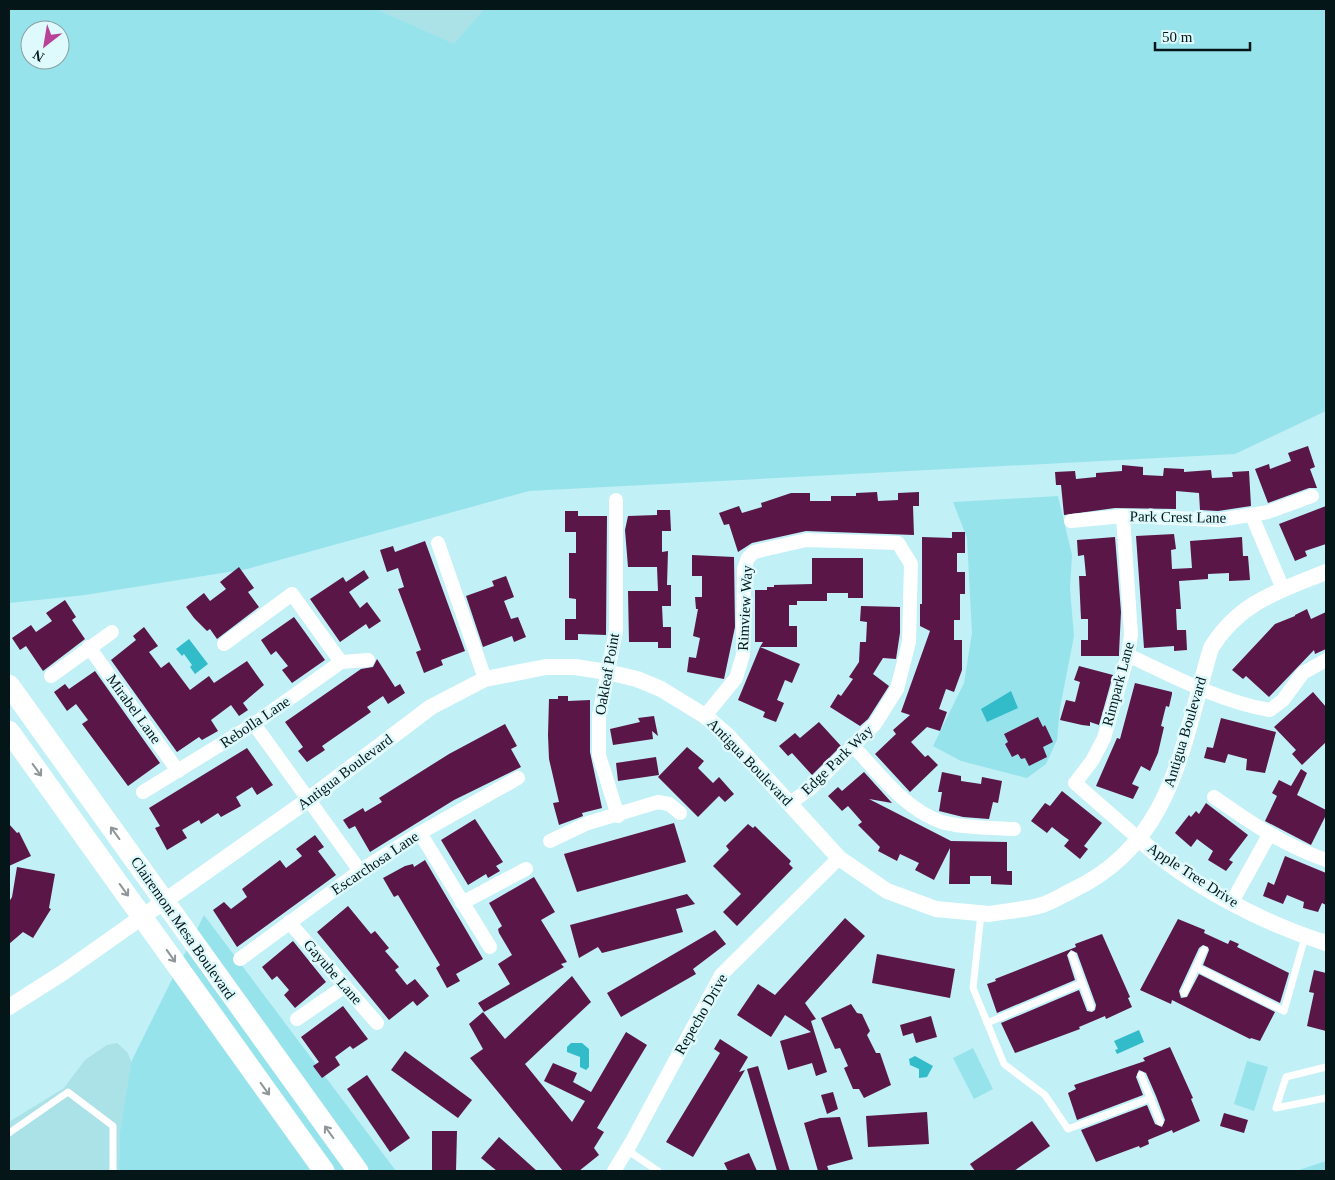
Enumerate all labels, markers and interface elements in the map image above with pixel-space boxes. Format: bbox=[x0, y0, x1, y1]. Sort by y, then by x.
north arrow bbox=[20, 20, 70, 70]
scale bar bbox=[1155, 20, 1250, 52]
text: 50 m bbox=[1162, 29, 1193, 45]
text: N bbox=[30, 47, 47, 65]
street label: Park Crest Lane bbox=[1130, 508, 1227, 526]
street label: Rimview Way bbox=[735, 564, 755, 651]
street label: Oakleaf Point bbox=[592, 631, 622, 716]
street label: Rimpark Lane bbox=[1099, 640, 1137, 728]
street label: Mirabel Lane bbox=[104, 671, 165, 747]
street label: Antigua Boulevard bbox=[1161, 674, 1210, 789]
street label: Rebolla Lane bbox=[217, 693, 293, 751]
street label: Antigua Boulevard bbox=[704, 715, 796, 809]
street label: Edge Park Way bbox=[798, 722, 876, 798]
street label: Antigua Boulevard bbox=[294, 731, 396, 813]
one-way arrow bbox=[32, 763, 42, 777]
one-way arrow bbox=[110, 826, 120, 840]
street label: Escarchosa Lane bbox=[329, 828, 422, 898]
street label: Apple Tree Drive bbox=[1145, 840, 1242, 910]
street label: Clairemont Mesa Boulevard bbox=[128, 854, 239, 1003]
one-way arrow bbox=[119, 883, 129, 897]
street label: Gayube Lane bbox=[301, 936, 366, 1008]
one-way arrow bbox=[166, 949, 176, 963]
street label: Repecho Drive bbox=[671, 971, 731, 1057]
one-way arrow bbox=[260, 1082, 270, 1096]
one-way arrow bbox=[324, 1126, 335, 1139]

